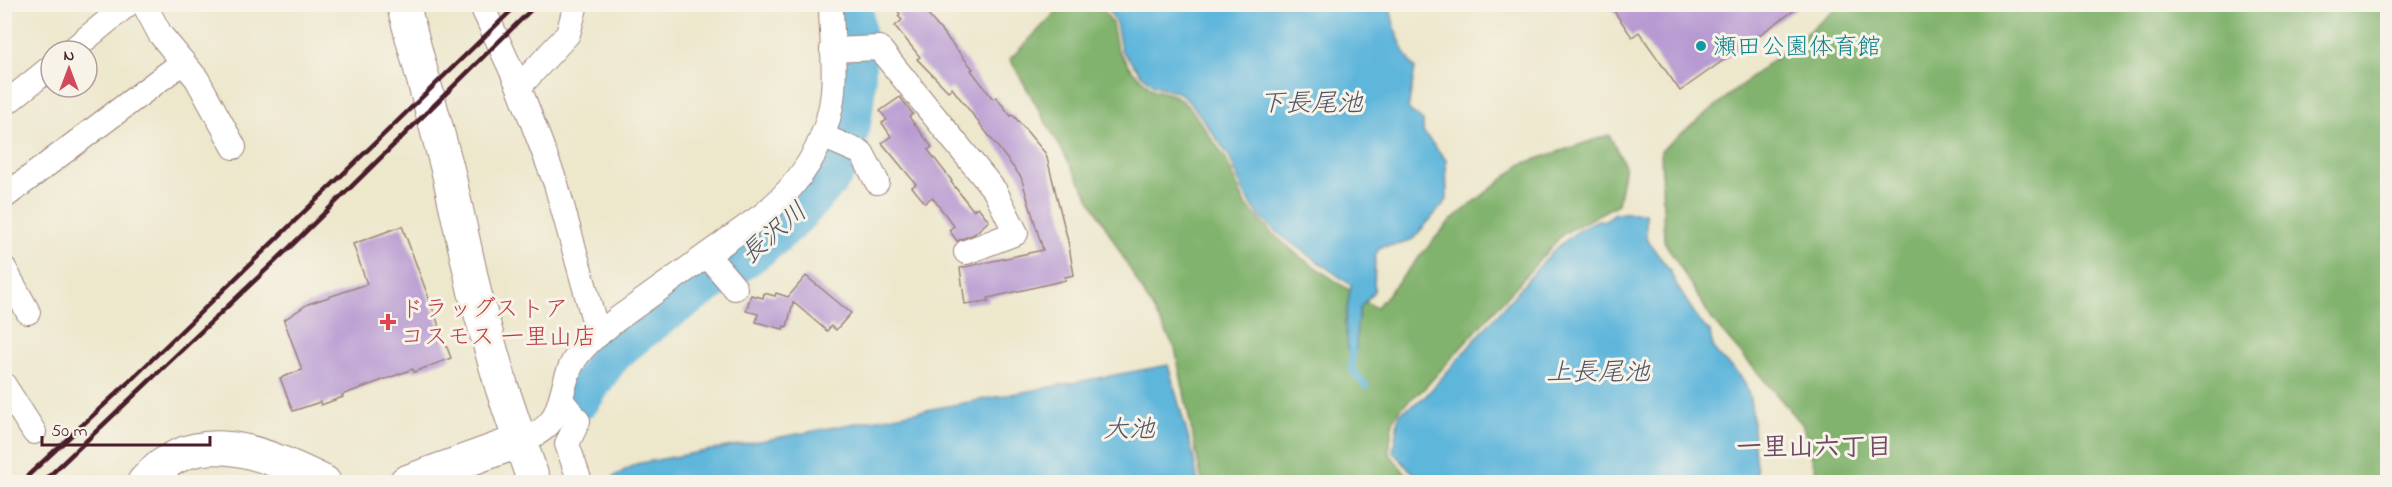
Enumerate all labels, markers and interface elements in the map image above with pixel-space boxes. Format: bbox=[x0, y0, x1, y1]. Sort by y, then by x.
place label: 瀬田公園体育館 bbox=[1713, 31, 1881, 66]
north arrow bbox=[39, 39, 99, 99]
marker: 瀬田公園体育館 bbox=[1694, 39, 1708, 53]
text: N bbox=[64, 44, 75, 68]
water label: 下長尾池 bbox=[1259, 86, 1364, 124]
water label: 長沢川 bbox=[733, 194, 817, 274]
place label: ドラッグストア コスモス 一里山店 bbox=[400, 293, 597, 356]
marker: ドラッグストア コスモス 一里山店 bbox=[381, 315, 395, 329]
water label: 上長尾池 bbox=[1546, 355, 1651, 393]
scale bar bbox=[42, 409, 210, 447]
water label: 大池 bbox=[1103, 412, 1156, 450]
text: 50 m bbox=[51, 419, 88, 445]
district label: 一里山六丁目 bbox=[1736, 430, 1892, 468]

